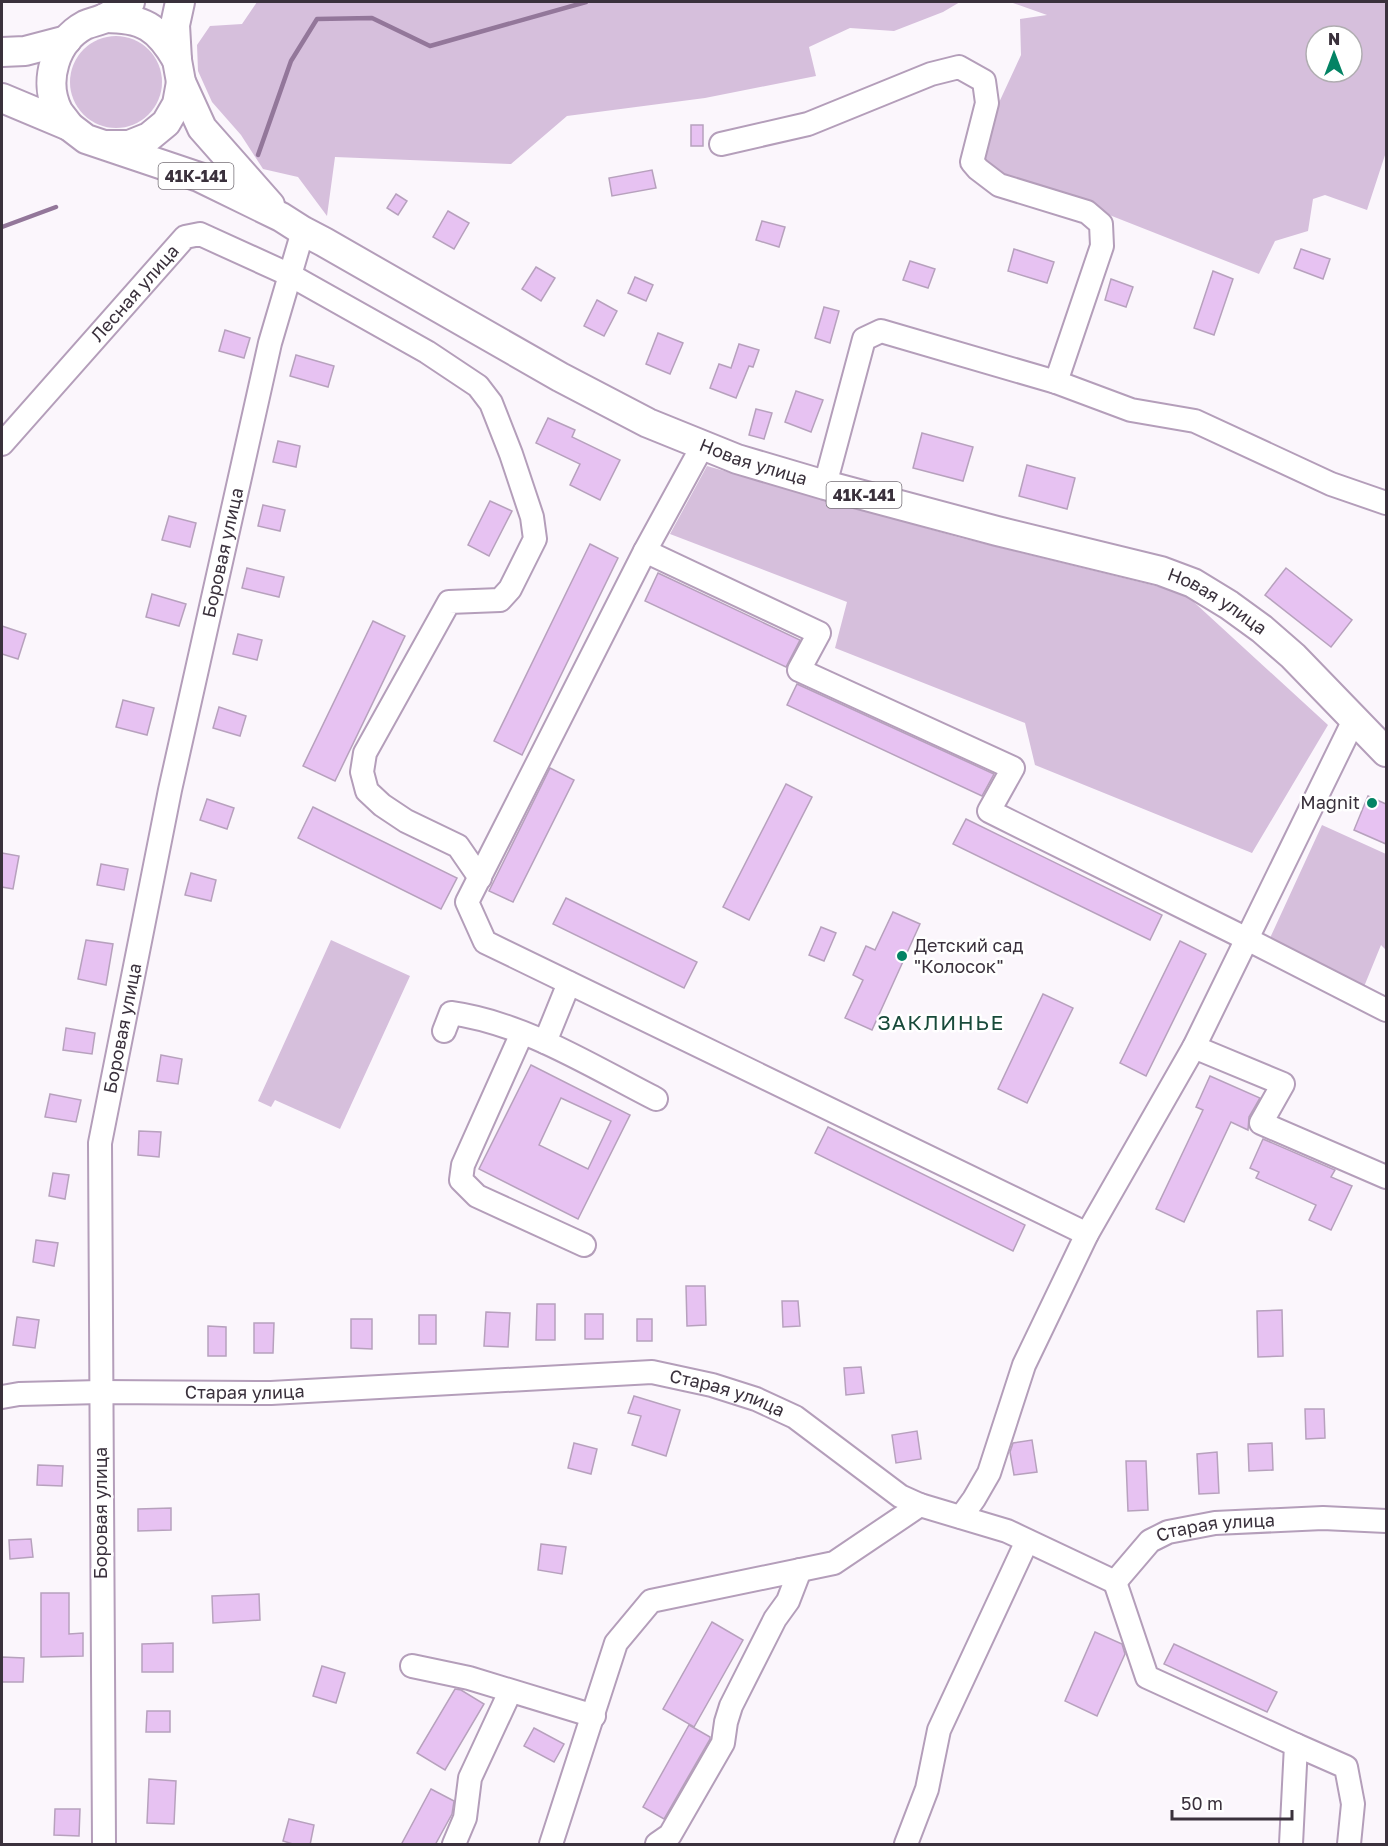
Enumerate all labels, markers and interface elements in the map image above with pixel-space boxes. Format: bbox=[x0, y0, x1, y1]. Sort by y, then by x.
north arrow bbox=[1304, 24, 1364, 84]
text: N bbox=[1328, 29, 1340, 49]
road number: 41К-141 bbox=[158, 163, 234, 189]
street label: Лесная улица bbox=[86, 240, 183, 346]
street label: Новая улица bbox=[697, 433, 810, 489]
road number: 41К-141 bbox=[826, 482, 902, 508]
street label: Боровая улица bbox=[197, 485, 247, 620]
street label: Новая улица bbox=[1165, 562, 1271, 639]
place label: Magnit bbox=[1300, 791, 1360, 813]
marker: Magnit bbox=[1365, 796, 1379, 810]
place label: Детский сад "Колосок" bbox=[914, 934, 1023, 977]
marker: Детский сад "Колосок" bbox=[895, 949, 909, 963]
street label: Боровая улица bbox=[98, 961, 145, 1095]
district label: ЗАКЛИНЬЕ bbox=[877, 1009, 1005, 1035]
street label: Старая улица bbox=[668, 1364, 789, 1421]
street label: Старая улица bbox=[185, 1379, 305, 1403]
street label: Боровая улица bbox=[89, 1447, 111, 1579]
street label: Старая улица bbox=[1152, 1508, 1275, 1546]
scale bar bbox=[1172, 1783, 1292, 1821]
text: 50 m bbox=[1181, 1792, 1223, 1814]

